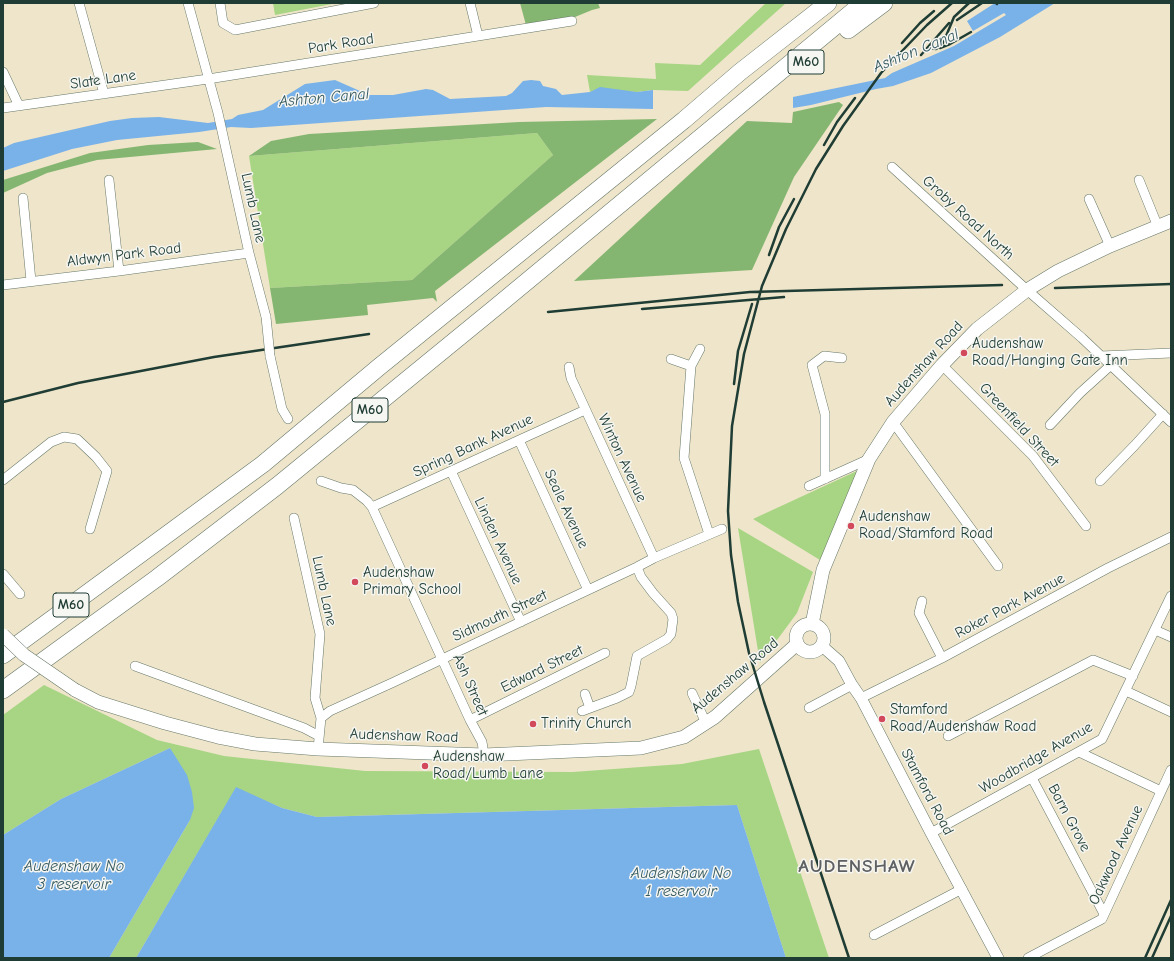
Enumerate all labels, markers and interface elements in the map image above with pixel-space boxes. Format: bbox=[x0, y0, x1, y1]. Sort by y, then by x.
water label: Ashton Canal bbox=[870, 25, 962, 77]
street label: Park Road bbox=[307, 30, 375, 58]
road number: M60 bbox=[788, 50, 824, 74]
street label: Slate Lane bbox=[69, 66, 137, 94]
water label: Ashton Canal bbox=[278, 84, 370, 112]
street label: Lumb Lane bbox=[237, 171, 269, 245]
street label: Groby Road North bbox=[918, 172, 1018, 264]
street label: Aldwyn Park Road bbox=[66, 239, 182, 271]
street label: Audenshaw Road bbox=[881, 318, 967, 410]
place label: Audenshaw Road/Hanging Gate Inn bbox=[972, 335, 1128, 370]
marker: Audenshaw Road/Hanging Gate Inn bbox=[959, 348, 969, 358]
street label: Greenfield Street bbox=[975, 379, 1063, 471]
road number: M60 bbox=[352, 398, 388, 422]
street label: Spring Bank Avenue bbox=[410, 410, 536, 482]
street label: Winton Avenue bbox=[594, 411, 650, 505]
street label: Seale Avenue bbox=[540, 467, 592, 551]
street label: Linden Avenue bbox=[470, 495, 526, 587]
place label: Audenshaw Road/Stamford Road bbox=[859, 508, 993, 543]
marker: Audenshaw Road/Stamford Road bbox=[846, 521, 856, 531]
street label: Lumb Lane bbox=[308, 554, 340, 628]
place label: Audenshaw Primary School bbox=[363, 564, 461, 599]
street label: Roker Park Avenue bbox=[952, 570, 1068, 642]
marker: Audenshaw Primary School bbox=[350, 577, 360, 587]
street label: Sidmouth Street bbox=[450, 586, 550, 646]
road number: M60 bbox=[53, 593, 89, 617]
street label: Audenshaw Road bbox=[688, 634, 782, 718]
street label: Edward Street bbox=[498, 641, 586, 697]
street label: Ash Street bbox=[448, 651, 492, 719]
place label: Stamford Road/Audenshaw Road bbox=[890, 701, 1036, 736]
marker: Stamford Road/Audenshaw Road bbox=[877, 714, 887, 724]
place label: Trinity Church bbox=[541, 715, 632, 733]
street label: Woodbridge Avenue bbox=[976, 718, 1096, 798]
marker: Trinity Church bbox=[528, 719, 538, 729]
street label: Audenshaw Road bbox=[349, 725, 459, 747]
street label: Stamford Road bbox=[897, 746, 957, 838]
place label: Audenshaw Road/Lumb Lane bbox=[433, 748, 543, 783]
marker: Audenshaw Road/Lumb Lane bbox=[420, 761, 430, 771]
street label: Barn Grove bbox=[1044, 781, 1094, 855]
street label: Oakwood Avenue bbox=[1085, 802, 1147, 908]
water label: Audenshaw No 3 reservoir bbox=[24, 856, 124, 894]
district label: AUDENSHAW bbox=[798, 856, 916, 878]
water label: Audenshaw No 1 reservoir bbox=[631, 863, 731, 901]

